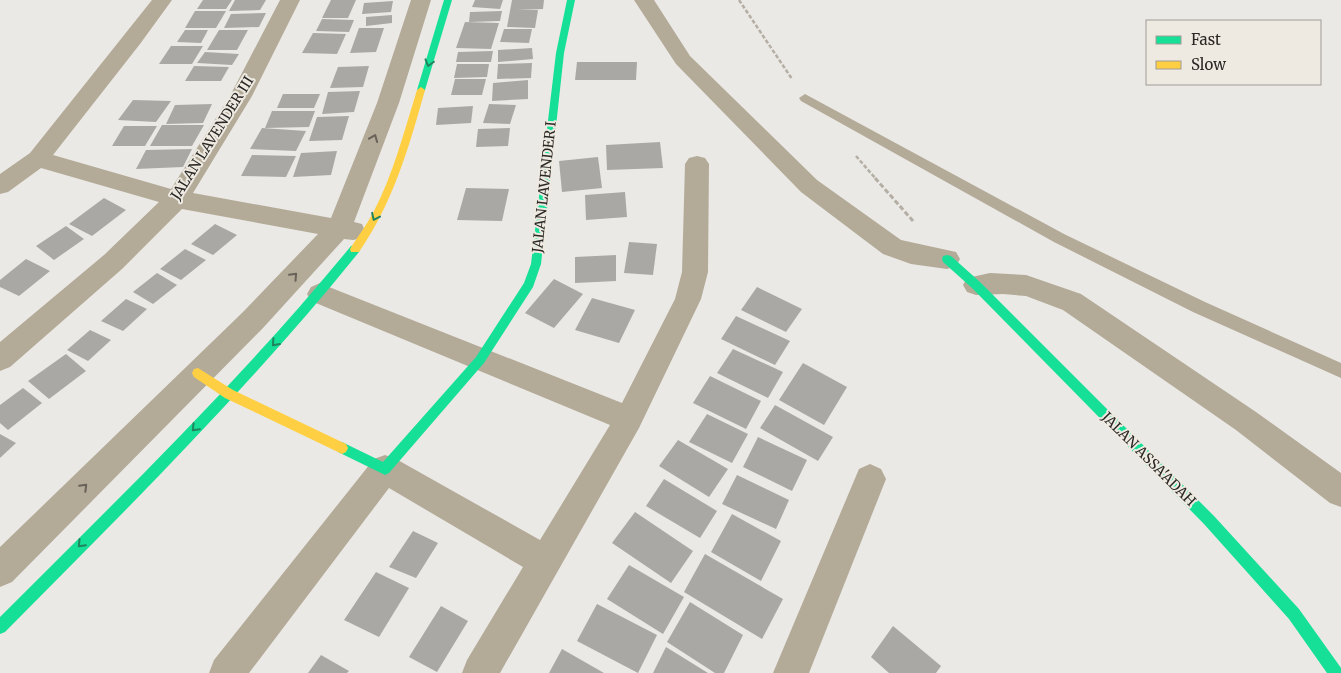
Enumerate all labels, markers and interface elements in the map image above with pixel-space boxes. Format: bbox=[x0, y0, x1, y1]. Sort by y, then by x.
legend bbox=[1146, 20, 1321, 85]
text: Fast bbox=[1191, 30, 1221, 49]
text: Slow bbox=[1191, 55, 1226, 74]
one-way arrow bbox=[424, 59, 435, 68]
street label: JALAN LAVENDER III bbox=[166, 73, 257, 204]
street label: JALAN LAVENDER I bbox=[528, 120, 560, 255]
one-way arrow bbox=[368, 134, 379, 143]
one-way arrow bbox=[371, 212, 381, 221]
one-way arrow bbox=[288, 273, 297, 282]
one-way arrow bbox=[272, 338, 281, 347]
street label: JALAN ASSA'ADAH bbox=[1097, 407, 1200, 510]
one-way arrow bbox=[191, 423, 200, 432]
one-way arrow bbox=[78, 483, 87, 492]
one-way arrow bbox=[78, 539, 87, 548]

